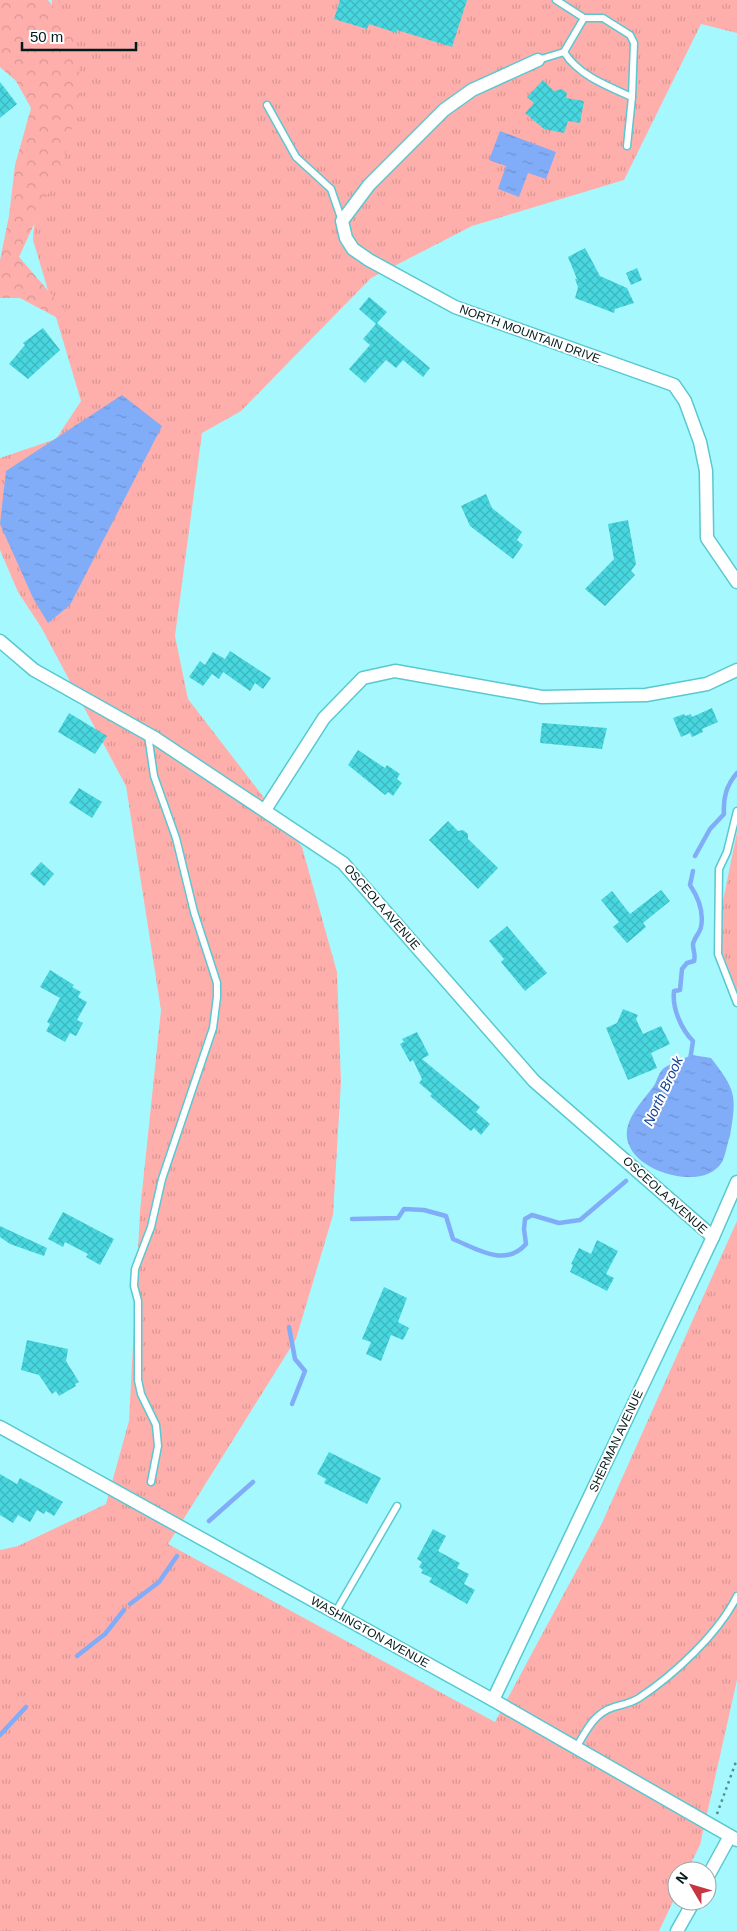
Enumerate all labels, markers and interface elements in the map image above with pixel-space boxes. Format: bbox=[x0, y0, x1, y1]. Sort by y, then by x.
scale bar bbox=[22, 20, 136, 52]
text: 50 m bbox=[30, 28, 63, 45]
street label: NORTH MOUNTAIN DRIVE bbox=[458, 302, 602, 366]
street label: OSCEOLA AVENUE bbox=[341, 861, 423, 953]
water label: North Brook bbox=[640, 1053, 686, 1128]
street label: OSCEOLA AVENUE bbox=[620, 1153, 710, 1237]
street label: SHERMAN AVENUE bbox=[586, 1388, 646, 1494]
street label: WASHINGTON AVENUE bbox=[308, 1594, 432, 1670]
north arrow bbox=[667, 1861, 717, 1911]
text: N bbox=[672, 1869, 691, 1887]

